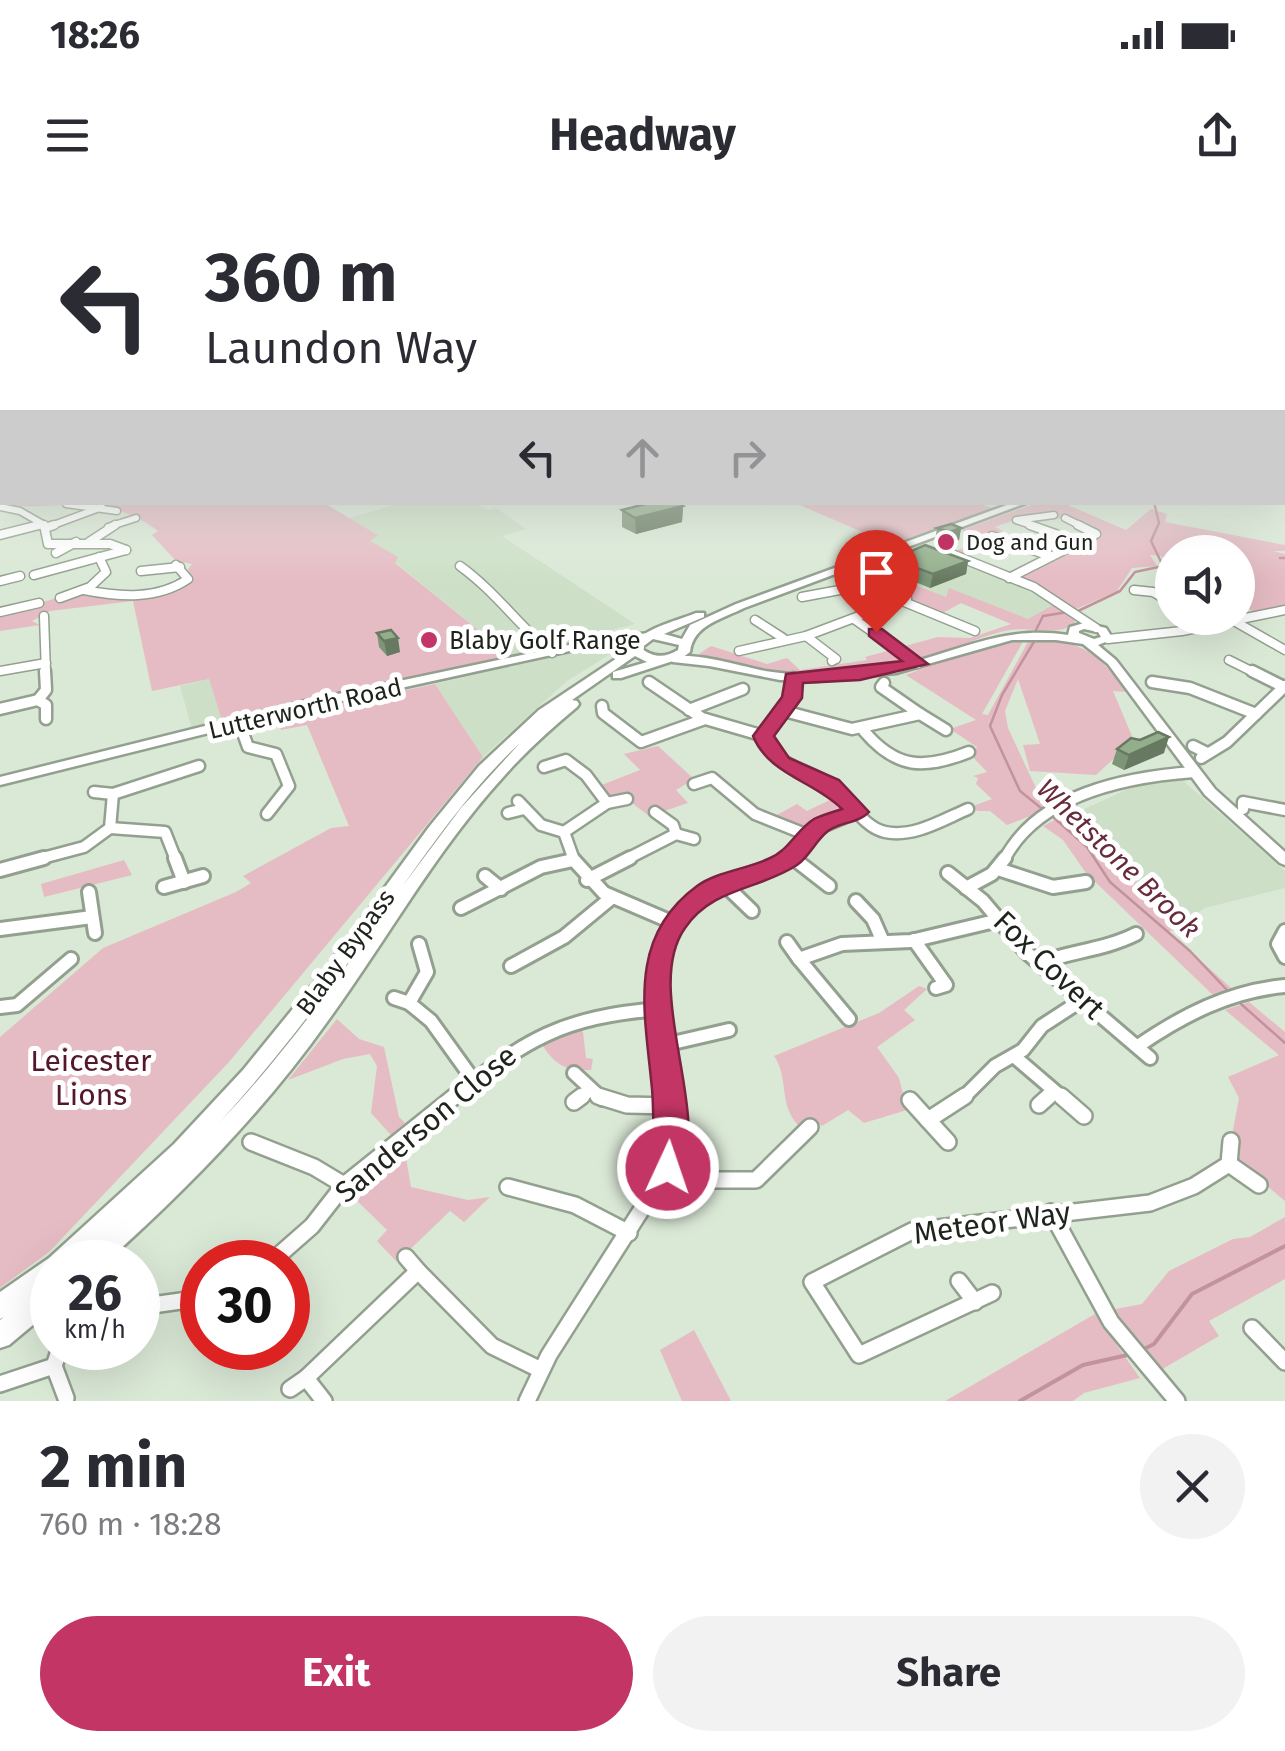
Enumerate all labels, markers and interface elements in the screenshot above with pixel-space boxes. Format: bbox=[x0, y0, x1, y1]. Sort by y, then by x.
text: 18:26 bbox=[50, 12, 140, 58]
icon: menu bbox=[40, 108, 95, 163]
text: Headway bbox=[549, 108, 736, 162]
icon: share bbox=[1190, 108, 1245, 163]
text: 360 m bbox=[205, 236, 398, 320]
icon: left bbox=[40, 240, 170, 370]
text: Laundon Way bbox=[205, 321, 477, 375]
icon: left bbox=[510, 430, 565, 485]
icon: ahead bbox=[615, 430, 670, 485]
icon: right bbox=[720, 430, 775, 485]
place label: Dog and Gun bbox=[966, 529, 1094, 556]
pin bbox=[834, 530, 919, 633]
marker: Dog and Gun bbox=[935, 531, 957, 553]
map controls bbox=[1155, 535, 1255, 635]
button: sound bbox=[1155, 535, 1255, 635]
icon: arrive bbox=[849, 545, 904, 600]
place label: Blaby Golf Range bbox=[449, 626, 641, 656]
marker: Blaby Golf Range bbox=[418, 629, 440, 651]
street label: Lutterworth Road bbox=[206, 672, 405, 746]
water label: Whetstone Brook bbox=[1030, 772, 1207, 945]
street label: Blaby Bypass bbox=[290, 884, 402, 1021]
street label: Fox Covert bbox=[986, 903, 1112, 1027]
street label: Sanderson Close bbox=[328, 1038, 524, 1210]
park label: Leicester Lions bbox=[30, 1043, 152, 1113]
position arrow bbox=[616, 1116, 720, 1220]
street label: Meteor Way bbox=[911, 1194, 1073, 1252]
speed limit sign: 30 bbox=[180, 1240, 310, 1370]
text: 26 bbox=[68, 1263, 122, 1323]
text: km/h bbox=[64, 1315, 126, 1345]
text: 2 min bbox=[40, 1431, 187, 1503]
button: close bbox=[1140, 1434, 1245, 1539]
text: 760 m · 18:28 bbox=[40, 1505, 222, 1543]
button: Exit bbox=[40, 1616, 633, 1731]
button: Share bbox=[653, 1616, 1245, 1731]

